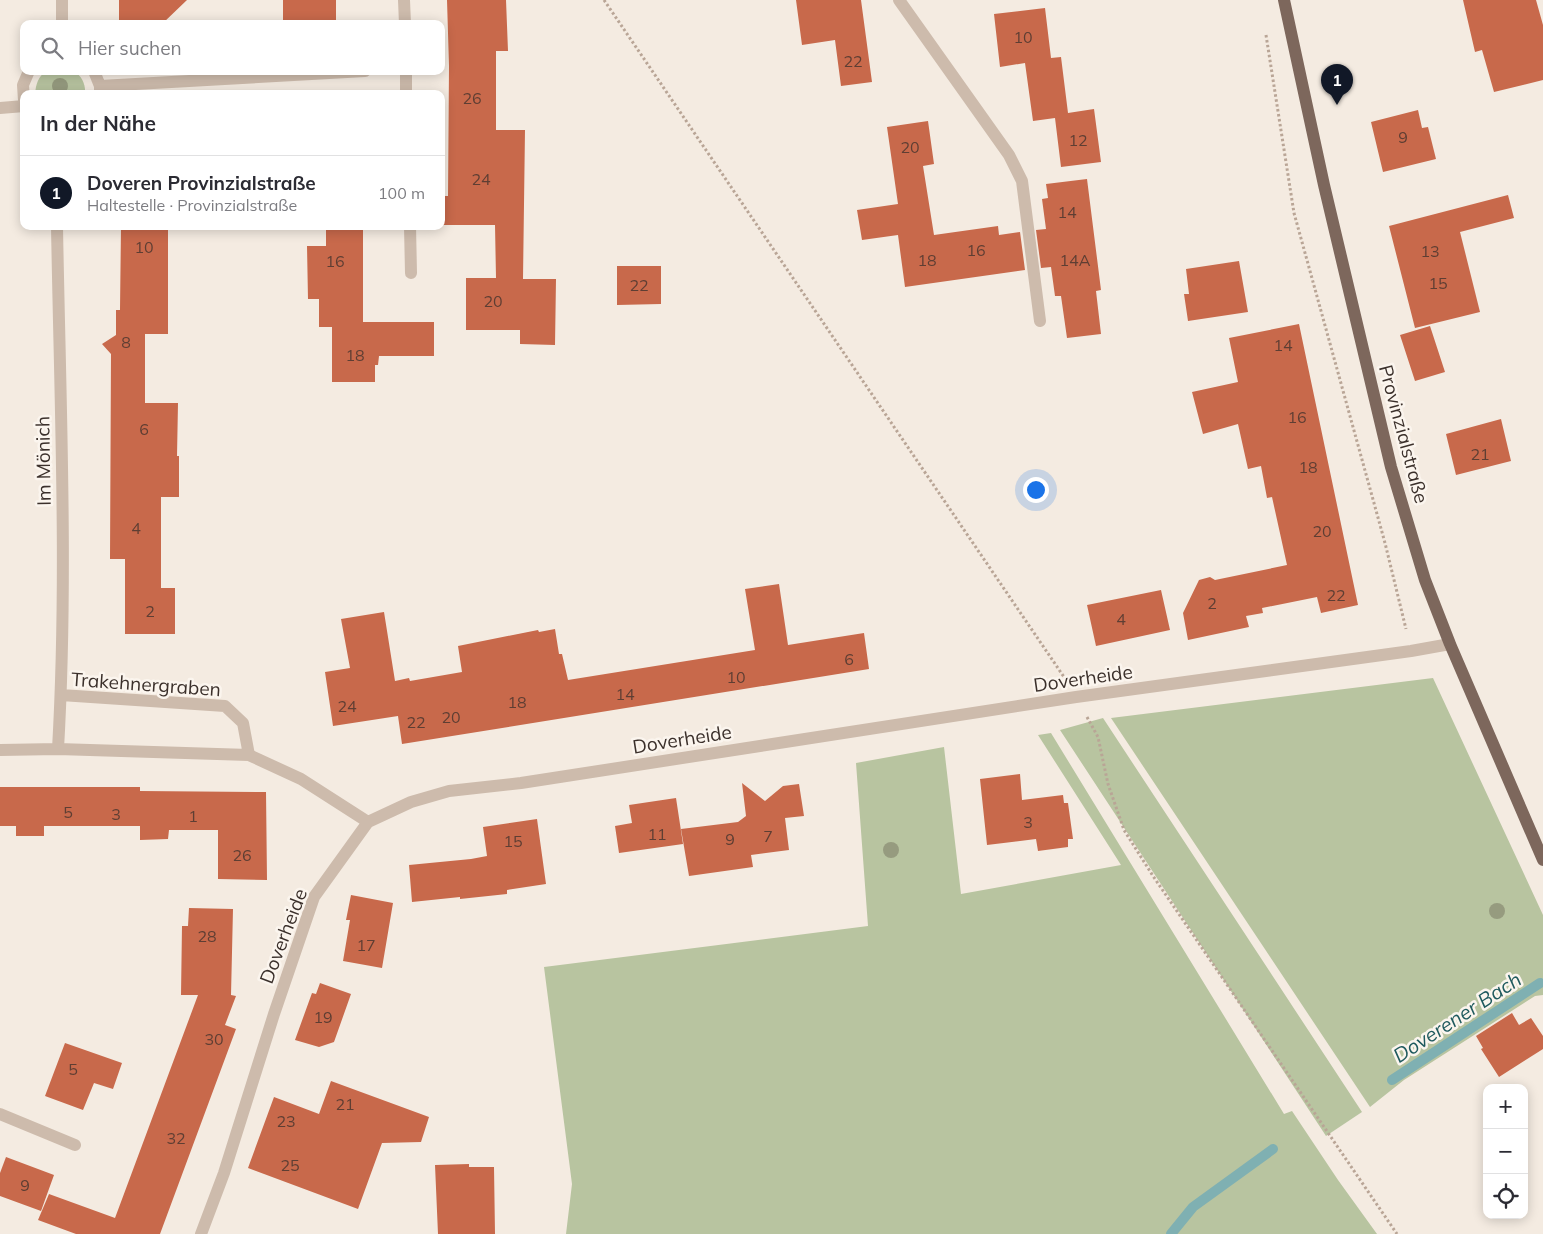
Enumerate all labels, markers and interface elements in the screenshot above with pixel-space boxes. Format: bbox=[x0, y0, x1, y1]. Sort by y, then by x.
search box bbox=[20, 20, 445, 75]
house number: 10 bbox=[1013, 27, 1033, 47]
icon: search bbox=[38, 34, 66, 62]
text: Hier suchen bbox=[78, 36, 182, 60]
house number: 22 bbox=[843, 51, 863, 71]
pin: 1 bbox=[1321, 64, 1353, 105]
house number: 26 bbox=[462, 88, 482, 108]
text: In der Nähe bbox=[40, 110, 156, 136]
house number: 9 bbox=[1398, 127, 1408, 147]
house number: 12 bbox=[1068, 130, 1088, 150]
house number: 20 bbox=[900, 137, 920, 157]
house number: 24 bbox=[471, 169, 491, 189]
text: Doveren Provinzialstraße bbox=[87, 171, 316, 195]
text: 1 bbox=[51, 183, 61, 203]
text: 100 m bbox=[378, 183, 425, 203]
text: Haltestelle · Provinzialstraße bbox=[87, 195, 297, 215]
house number: 14 bbox=[1057, 202, 1077, 222]
house number: 10 bbox=[134, 237, 154, 257]
house number: 16 bbox=[966, 240, 986, 260]
house number: 13 bbox=[1420, 241, 1440, 261]
house number: 18 bbox=[917, 250, 937, 270]
house number: 14A bbox=[1060, 250, 1091, 270]
house number: 16 bbox=[325, 251, 345, 271]
house number: 15 bbox=[1428, 273, 1448, 293]
house number: 22 bbox=[629, 275, 649, 295]
house number: 20 bbox=[483, 291, 503, 311]
house number: 8 bbox=[121, 332, 131, 352]
house number: 14 bbox=[1273, 335, 1293, 355]
house number: 18 bbox=[345, 345, 365, 365]
street label: Provinzialstraße bbox=[1374, 362, 1434, 506]
house number: 16 bbox=[1287, 407, 1307, 427]
street label: Im Mönich bbox=[30, 416, 56, 506]
house number: 6 bbox=[139, 419, 149, 439]
house number: 21 bbox=[1470, 444, 1490, 464]
house number: 18 bbox=[1298, 457, 1318, 477]
your location bbox=[1023, 477, 1049, 503]
house number: 4 bbox=[131, 518, 141, 538]
house number: 20 bbox=[1312, 521, 1332, 541]
house number: 22 bbox=[1326, 585, 1346, 605]
house number: 2 bbox=[1207, 593, 1217, 613]
house number: 2 bbox=[145, 601, 155, 621]
house number: 4 bbox=[1116, 609, 1126, 629]
house number: 6 bbox=[844, 649, 854, 669]
street label: Doverheide bbox=[1032, 659, 1134, 697]
street label: Trakehnergraben bbox=[70, 667, 222, 701]
house number: 10 bbox=[726, 667, 746, 687]
house number: 14 bbox=[615, 684, 635, 704]
house number: 18 bbox=[507, 692, 527, 712]
house number: 24 bbox=[337, 696, 357, 716]
house number: 20 bbox=[441, 707, 461, 727]
house number: 22 bbox=[406, 712, 426, 732]
street label: Doverheide bbox=[631, 719, 733, 759]
house number: 5 bbox=[63, 802, 73, 822]
house number: 3 bbox=[111, 804, 121, 824]
house number: 1 bbox=[188, 806, 198, 826]
house number: 3 bbox=[1023, 812, 1033, 832]
house number: 11 bbox=[647, 824, 667, 844]
house number: 7 bbox=[763, 826, 773, 846]
house number: 9 bbox=[725, 829, 735, 849]
house number: 15 bbox=[503, 831, 523, 851]
house number: 26 bbox=[232, 845, 252, 865]
street label: Doverheide bbox=[254, 885, 312, 987]
house number: 28 bbox=[197, 926, 217, 946]
house number: 17 bbox=[356, 935, 376, 955]
water label: Doverener Bach bbox=[1388, 966, 1526, 1068]
house number: 19 bbox=[313, 1007, 333, 1027]
house number: 30 bbox=[204, 1029, 224, 1049]
house number: 5 bbox=[68, 1059, 78, 1079]
map controls bbox=[1483, 1084, 1528, 1219]
button: + bbox=[1483, 1084, 1528, 1129]
house number: 21 bbox=[335, 1094, 355, 1114]
house number: 23 bbox=[276, 1111, 296, 1131]
house number: 32 bbox=[166, 1128, 186, 1148]
button: − bbox=[1483, 1129, 1528, 1174]
house number: 25 bbox=[280, 1155, 300, 1175]
button: locate bbox=[1483, 1174, 1528, 1219]
house number: 9 bbox=[20, 1175, 30, 1195]

